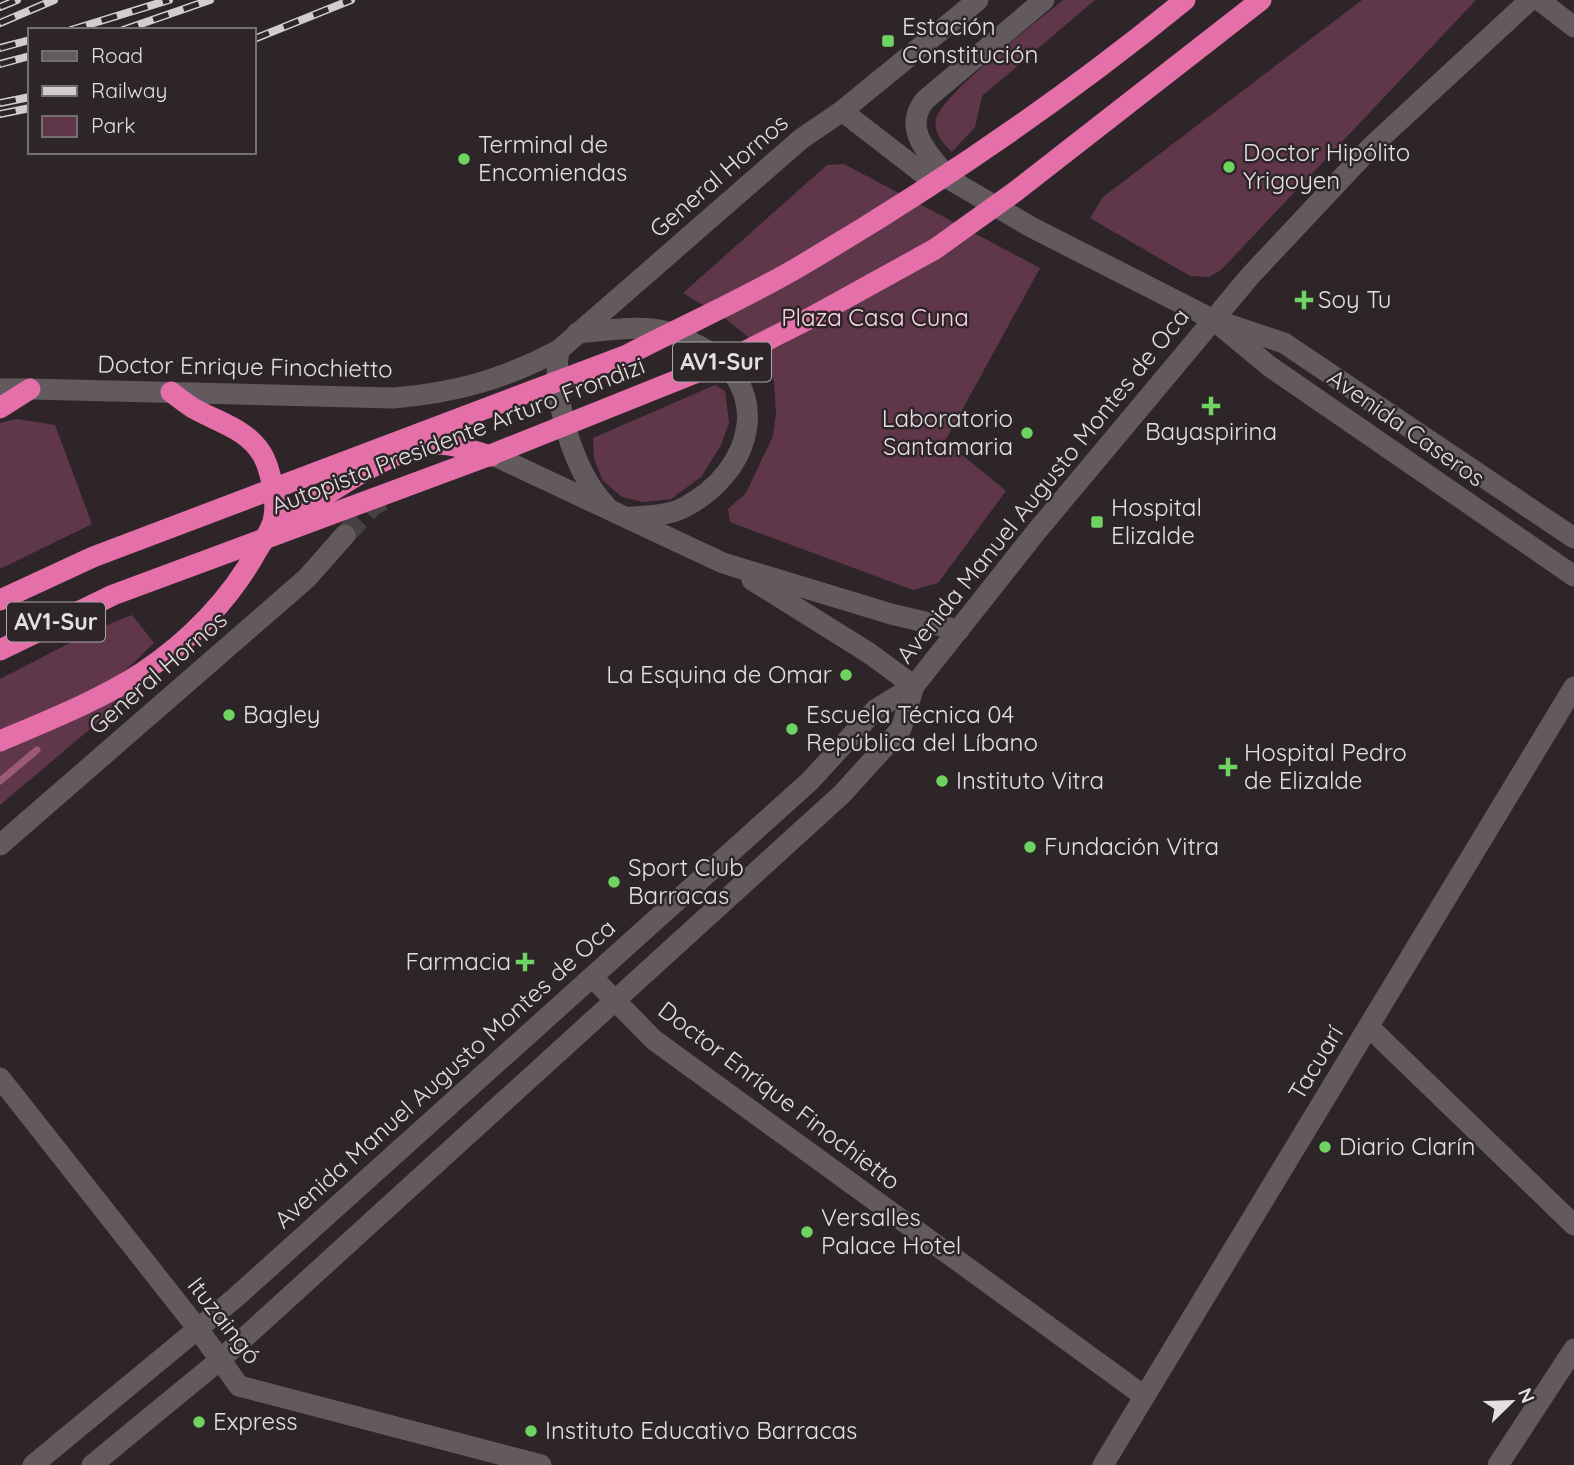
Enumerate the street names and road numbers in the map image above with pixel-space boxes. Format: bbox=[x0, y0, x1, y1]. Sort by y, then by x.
street label: General Hornos bbox=[643, 107, 794, 244]
street label: Avenida Manuel Augusto Montes de Oca bbox=[889, 302, 1195, 669]
road number: AV1-Sur bbox=[673, 342, 771, 382]
street label: Doctor Enrique Finochietto bbox=[97, 348, 393, 384]
street label: Autopista Presidente Arturo Frondizi bbox=[267, 350, 649, 520]
street label: Avenida Caseros bbox=[1322, 362, 1491, 493]
road number: AV1-Sur bbox=[7, 602, 105, 642]
street label: General Hornos bbox=[82, 604, 233, 741]
street label: Avenida Manuel Augusto Montes de Oca bbox=[268, 912, 621, 1234]
street label: Doctor Enrique Finochietto bbox=[653, 994, 907, 1196]
street label: Tacuarí bbox=[1281, 1019, 1349, 1105]
street label: Ituzaingó bbox=[181, 1271, 268, 1370]

